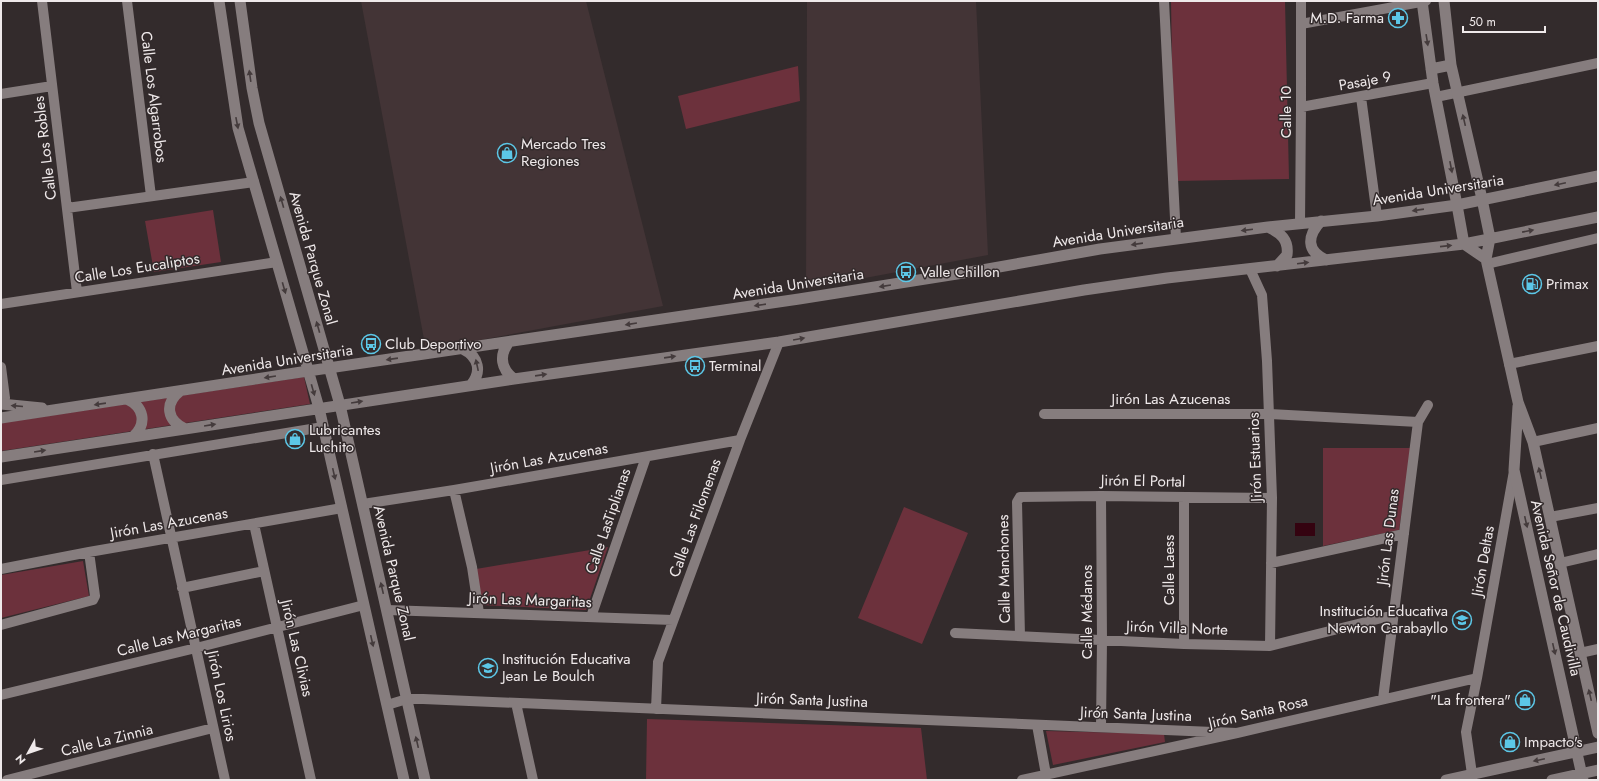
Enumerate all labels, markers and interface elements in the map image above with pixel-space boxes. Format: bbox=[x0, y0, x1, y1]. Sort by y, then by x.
place label: M.D. Farma bbox=[1310, 7, 1384, 29]
pharmacy icon: M.D. Farma bbox=[1387, 7, 1409, 29]
scale bar bbox=[1463, 8, 1545, 34]
text: 50 m bbox=[1469, 13, 1496, 31]
street label: Calle Los Algarrobos bbox=[135, 30, 173, 164]
one-way arrow bbox=[1424, 34, 1430, 46]
street label: Pasaje 9 bbox=[1337, 66, 1393, 96]
one-way arrow bbox=[247, 70, 254, 82]
street label: Calle 10 bbox=[1275, 86, 1297, 138]
street label: Calle Los Robles bbox=[28, 95, 62, 201]
one-way arrow bbox=[1460, 114, 1466, 127]
one-way arrow bbox=[234, 116, 240, 129]
place label: Mercado Tres Regiones bbox=[521, 133, 606, 172]
shop icon: Mercado Tres Regiones bbox=[496, 142, 518, 164]
one-way arrow bbox=[1448, 161, 1454, 174]
street label: Avenida Universitaria bbox=[1371, 169, 1505, 211]
one-way arrow bbox=[1554, 181, 1566, 187]
street label: Avenida Parque Zonal bbox=[283, 188, 343, 328]
one-way arrow bbox=[279, 196, 285, 208]
one-way arrow bbox=[1412, 207, 1424, 213]
street label: Avenida Universitaria bbox=[1051, 211, 1185, 253]
one-way arrow bbox=[1241, 227, 1253, 233]
one-way arrow bbox=[1522, 227, 1534, 233]
one-way arrow bbox=[1131, 241, 1143, 247]
one-way arrow bbox=[1440, 243, 1452, 249]
street label: Calle Los Eucaliptos bbox=[73, 247, 201, 289]
one-way arrow bbox=[1297, 260, 1309, 266]
bus stop icon: Valle Chillon bbox=[895, 261, 917, 283]
place label: Valle Chillon bbox=[920, 261, 1000, 283]
street label: Avenida Universitaria bbox=[731, 263, 865, 305]
fuel station icon: Primax bbox=[1521, 273, 1543, 295]
place label: Primax bbox=[1546, 273, 1589, 295]
one-way arrow bbox=[281, 282, 287, 294]
one-way arrow bbox=[879, 283, 891, 289]
one-way arrow bbox=[754, 302, 766, 308]
one-way arrow bbox=[315, 321, 321, 333]
one-way arrow bbox=[625, 321, 637, 327]
bus stop icon: Club Deportivo bbox=[360, 333, 382, 355]
place label: Club Deportivo bbox=[385, 333, 482, 355]
one-way arrow bbox=[793, 336, 805, 342]
street label: Avenida Universitaria bbox=[220, 339, 354, 381]
one-way arrow bbox=[664, 354, 676, 360]
bus stop icon: Terminal bbox=[684, 355, 706, 377]
place label: Terminal bbox=[709, 355, 762, 377]
one-way arrow bbox=[386, 356, 398, 362]
one-way arrow bbox=[473, 359, 479, 372]
one-way arrow bbox=[535, 372, 547, 378]
one-way arrow bbox=[263, 374, 276, 380]
one-way arrow bbox=[310, 384, 316, 396]
street label: Jirón Las Azucenas bbox=[1110, 388, 1230, 410]
one-way arrow bbox=[351, 399, 363, 405]
one-way arrow bbox=[94, 401, 106, 407]
one-way arrow bbox=[11, 402, 23, 409]
street label: Jirón Estuarios bbox=[1242, 412, 1268, 504]
place label: Lubricantes Luchito bbox=[309, 419, 381, 458]
one-way arrow bbox=[204, 422, 216, 428]
shop icon: Lubricantes Luchito bbox=[284, 428, 306, 450]
street label: Jirón Las Azucenas bbox=[487, 437, 609, 479]
one-way arrow bbox=[33, 448, 46, 454]
street label: Calle Las Filomenas bbox=[663, 456, 727, 580]
street label: Calle LasTiplianas bbox=[580, 465, 636, 577]
one-way arrow bbox=[331, 467, 337, 480]
one-way arrow bbox=[1536, 467, 1542, 479]
street label: Jirón El Portal bbox=[1099, 469, 1185, 493]
street label: Jirón Las Dunas bbox=[1371, 488, 1405, 588]
street label: Avenida Señor de Caudivilla bbox=[1525, 498, 1587, 678]
street label: Jirón Las Azucenas bbox=[107, 502, 229, 544]
street label: Avenida Parque Zonal bbox=[368, 503, 420, 643]
street label: Calle Manchones bbox=[992, 514, 1016, 624]
one-way arrow bbox=[1523, 516, 1529, 528]
street label: Jirón Deltas bbox=[1466, 524, 1500, 600]
street label: Calle Laess bbox=[1158, 535, 1180, 605]
street label: Calle Médanos bbox=[1076, 565, 1098, 659]
one-way arrow bbox=[378, 582, 384, 594]
street label: Jirón Las Margaritas bbox=[466, 587, 592, 613]
street label: Jirón Las Clivias bbox=[275, 595, 319, 699]
place label: Institución Educativa Newton Carabayllo bbox=[1319, 600, 1448, 639]
school or university icon: Institución Educativa Newton Carabayllo bbox=[1451, 609, 1473, 631]
street label: Calle Las Margaritas bbox=[115, 610, 243, 662]
street label: Jirón Villa Norte bbox=[1124, 615, 1228, 641]
one-way arrow bbox=[370, 635, 376, 647]
one-way arrow bbox=[1551, 643, 1557, 655]
street label: Jirón Los Lirios bbox=[201, 647, 242, 743]
place label: Institución Educativa Jean Le Boulch bbox=[500, 648, 631, 687]
school or university icon: Institución Educativa Jean Le Boulch bbox=[477, 657, 499, 679]
street label: Jirón Santa Justina bbox=[754, 687, 868, 713]
place label: "La frontera" bbox=[1430, 689, 1511, 711]
shop icon: "La frontera" bbox=[1514, 689, 1536, 711]
one-way arrow bbox=[1586, 689, 1592, 702]
street label: Jirón Santa Rosa bbox=[1204, 690, 1310, 735]
street label: Jirón Santa Justina bbox=[1078, 701, 1192, 727]
street label: Calle La Zinnia bbox=[59, 718, 155, 762]
shop icon: Impacto's bbox=[1499, 731, 1521, 753]
place label: Impacto's bbox=[1524, 731, 1582, 753]
north arrow bbox=[8, 733, 48, 773]
one-way arrow bbox=[413, 736, 419, 748]
text: N bbox=[11, 751, 29, 768]
one-way arrow bbox=[1532, 757, 1545, 763]

